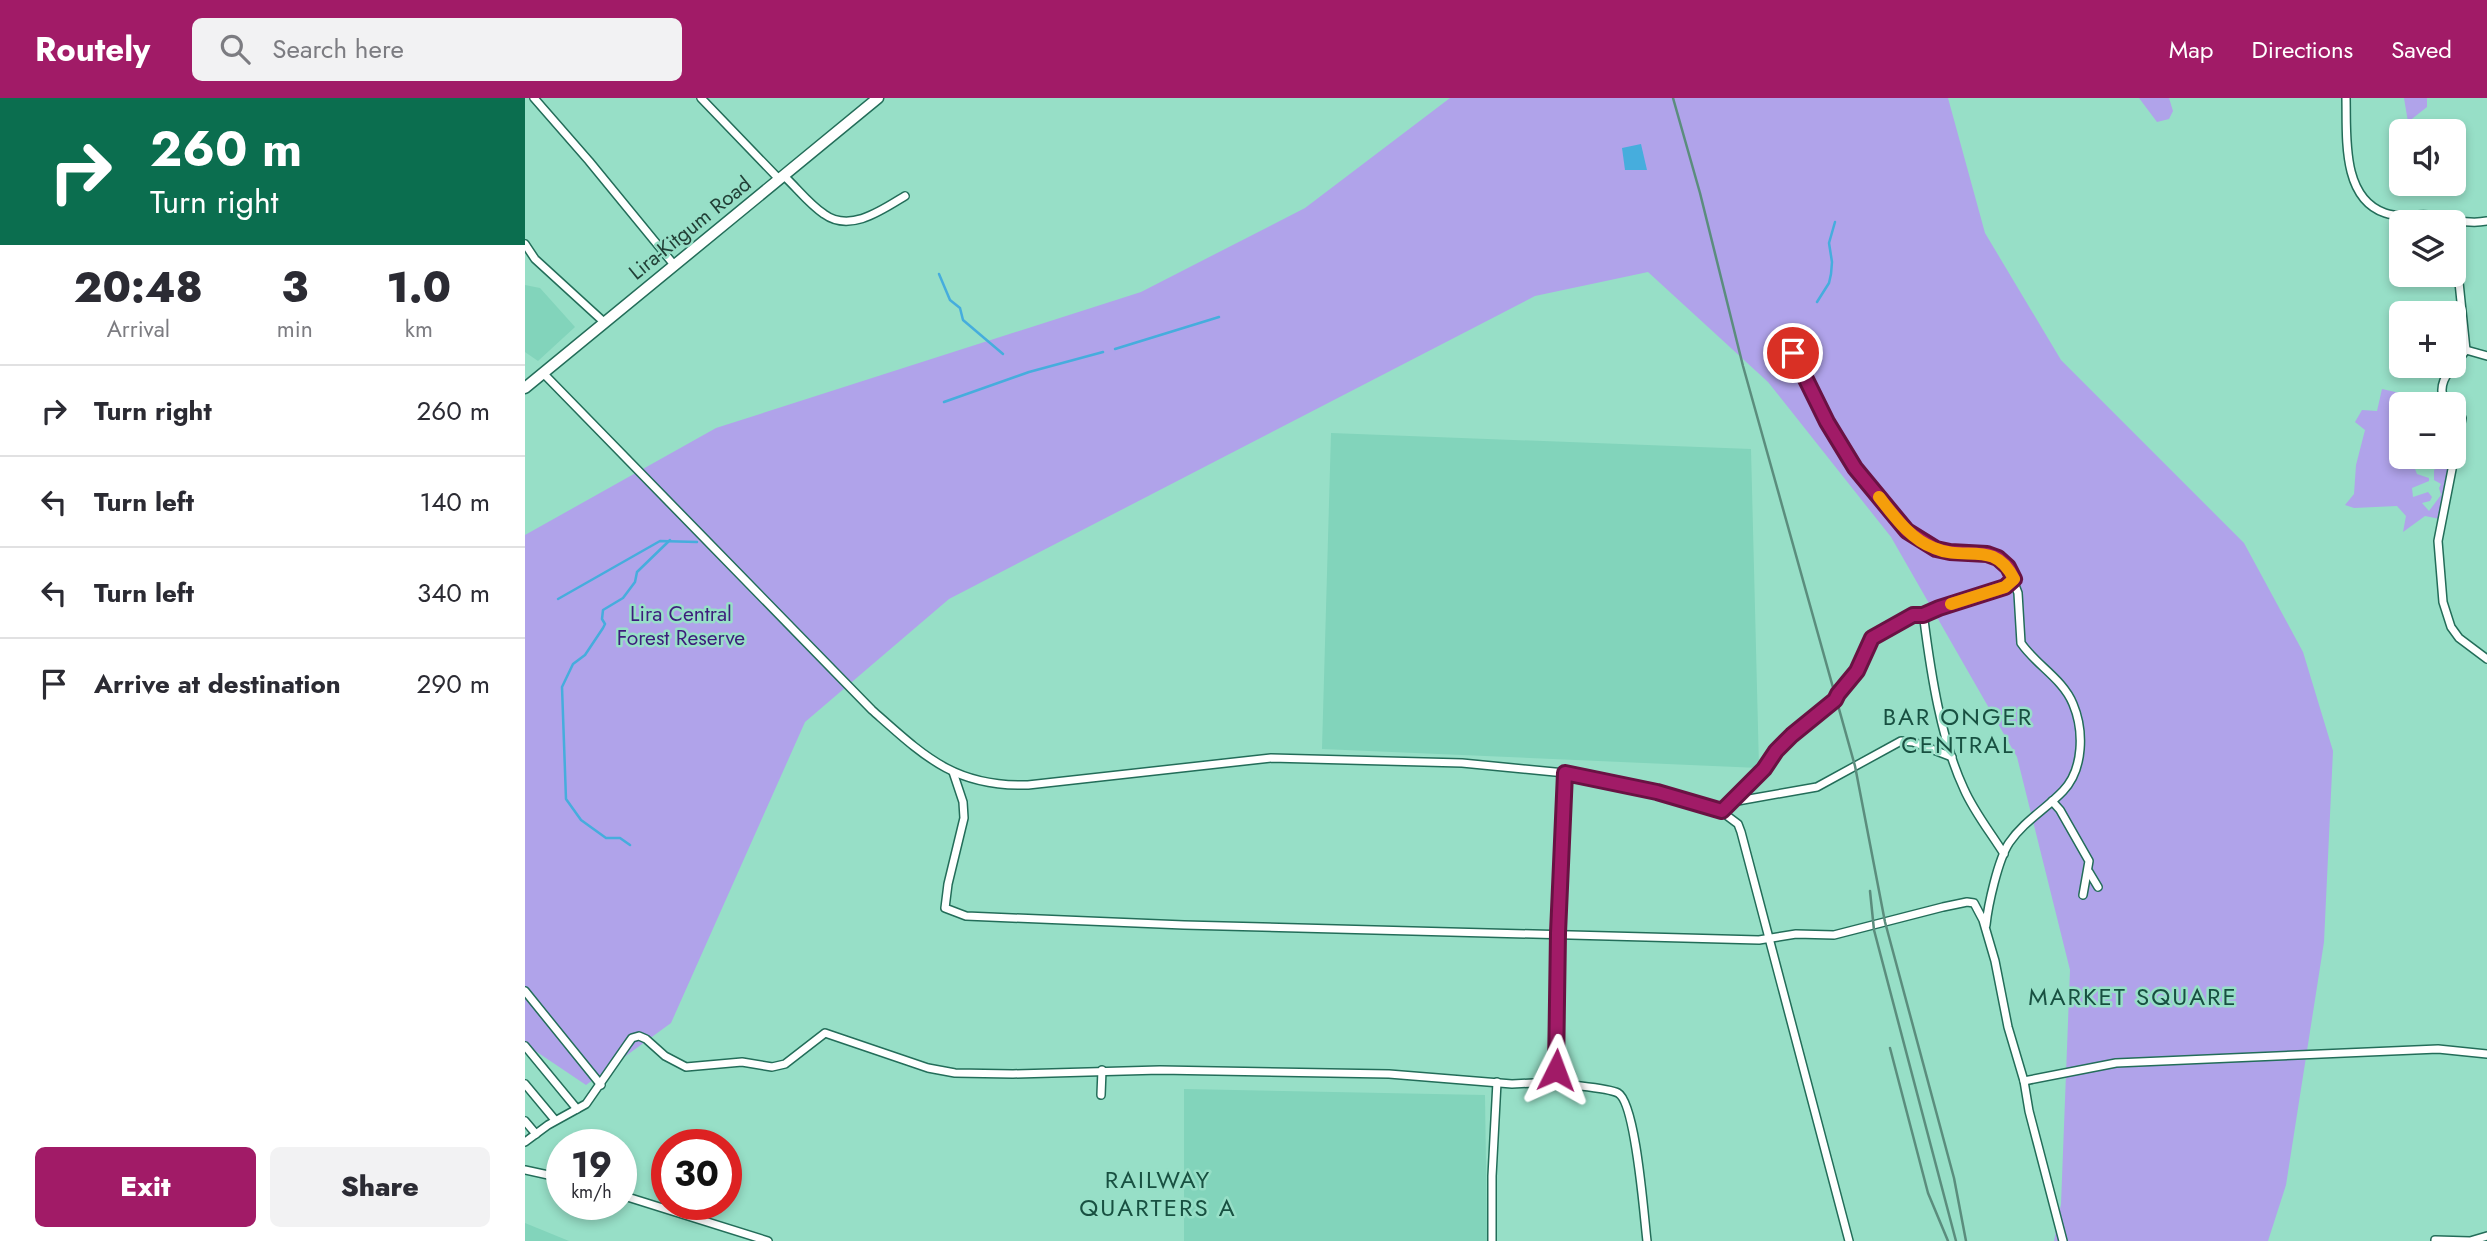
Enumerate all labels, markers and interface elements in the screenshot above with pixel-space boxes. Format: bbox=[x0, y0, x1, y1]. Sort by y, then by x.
search box bbox=[192, 18, 682, 81]
text: Routely bbox=[35, 26, 150, 73]
icon: search bbox=[216, 30, 254, 68]
text: Search here bbox=[272, 30, 404, 68]
text: Map bbox=[2169, 32, 2214, 67]
text: Directions bbox=[2252, 32, 2353, 67]
text: Saved bbox=[2391, 32, 2452, 67]
text: 260 m bbox=[150, 114, 302, 184]
map controls bbox=[2389, 119, 2466, 469]
button: sound bbox=[2389, 119, 2466, 196]
icon: right bbox=[35, 126, 126, 217]
street label: Lira-Kitgum Road bbox=[622, 169, 758, 287]
text: Turn right bbox=[150, 179, 279, 225]
button: layers bbox=[2389, 210, 2466, 287]
text: 20:48 bbox=[74, 257, 203, 318]
text: 3 bbox=[281, 257, 308, 318]
text: 1.0 bbox=[387, 257, 451, 318]
button: + bbox=[2389, 301, 2466, 378]
text: Arrival bbox=[107, 312, 170, 346]
text: min bbox=[277, 312, 313, 346]
text: km bbox=[405, 312, 433, 346]
pin bbox=[1763, 323, 1823, 383]
icon: arrive bbox=[1774, 334, 1812, 372]
icon: right bbox=[35, 392, 73, 430]
text: Turn right bbox=[94, 392, 212, 430]
text: 260 m bbox=[417, 392, 490, 430]
button: − bbox=[2389, 392, 2466, 469]
icon: left bbox=[35, 483, 73, 521]
text: Turn left bbox=[94, 483, 194, 521]
text: 140 m bbox=[419, 483, 490, 521]
icon: left bbox=[35, 574, 73, 612]
text: Turn left bbox=[94, 574, 194, 612]
text: 340 m bbox=[417, 574, 490, 612]
park label: Lira Central Forest Reserve bbox=[617, 599, 745, 653]
icon: arrive bbox=[35, 665, 73, 703]
text: Arrive at destination bbox=[94, 665, 341, 703]
text: 290 m bbox=[417, 665, 490, 703]
district label: BAR ONGER CENTRAL bbox=[1883, 699, 2033, 762]
district label: MARKET SQUARE bbox=[2028, 979, 2238, 1014]
position arrow bbox=[1519, 1033, 1593, 1107]
speed limit sign: 30 bbox=[651, 1129, 742, 1220]
text: 19 bbox=[571, 1140, 612, 1190]
button: Exit bbox=[35, 1147, 256, 1227]
button: Share bbox=[270, 1147, 490, 1227]
district label: RAILWAY QUARTERS A bbox=[1079, 1162, 1237, 1225]
text: km/h bbox=[571, 1179, 612, 1205]

